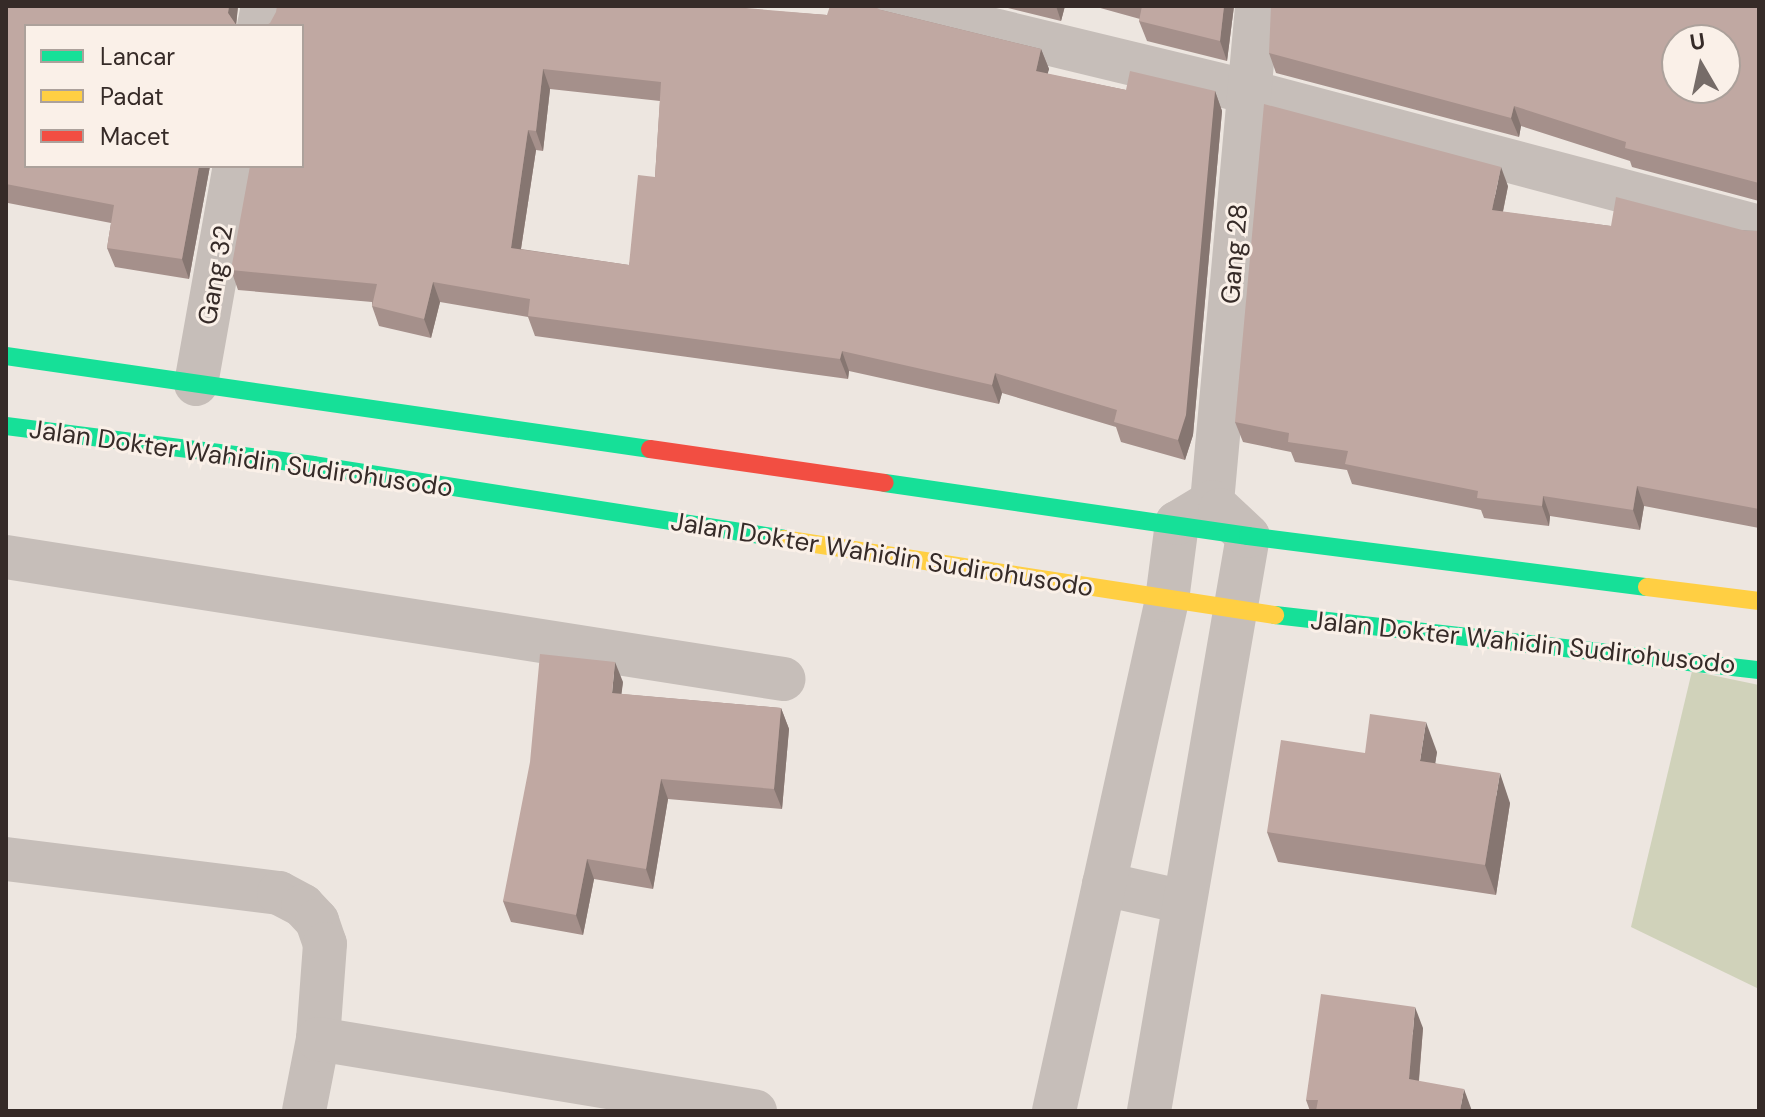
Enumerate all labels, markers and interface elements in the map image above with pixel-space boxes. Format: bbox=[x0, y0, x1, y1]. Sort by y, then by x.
legend bbox=[24, 24, 304, 168]
north arrow bbox=[1661, 24, 1741, 104]
text: U bbox=[1688, 26, 1707, 57]
text: Lancar bbox=[100, 41, 175, 72]
text: Padat bbox=[100, 81, 164, 112]
text: Macet bbox=[100, 121, 170, 152]
street label: Gang 28 bbox=[1215, 203, 1255, 305]
street label: Gang 32 bbox=[192, 223, 240, 327]
street label: Jalan Dokter Wahidin Sudirohusodo bbox=[27, 414, 455, 504]
street label: Jalan Dokter Wahidin Sudirohusodo bbox=[669, 506, 1095, 604]
street label: Jalan Dokter Wahidin Sudirohusodo bbox=[1309, 605, 1737, 681]

